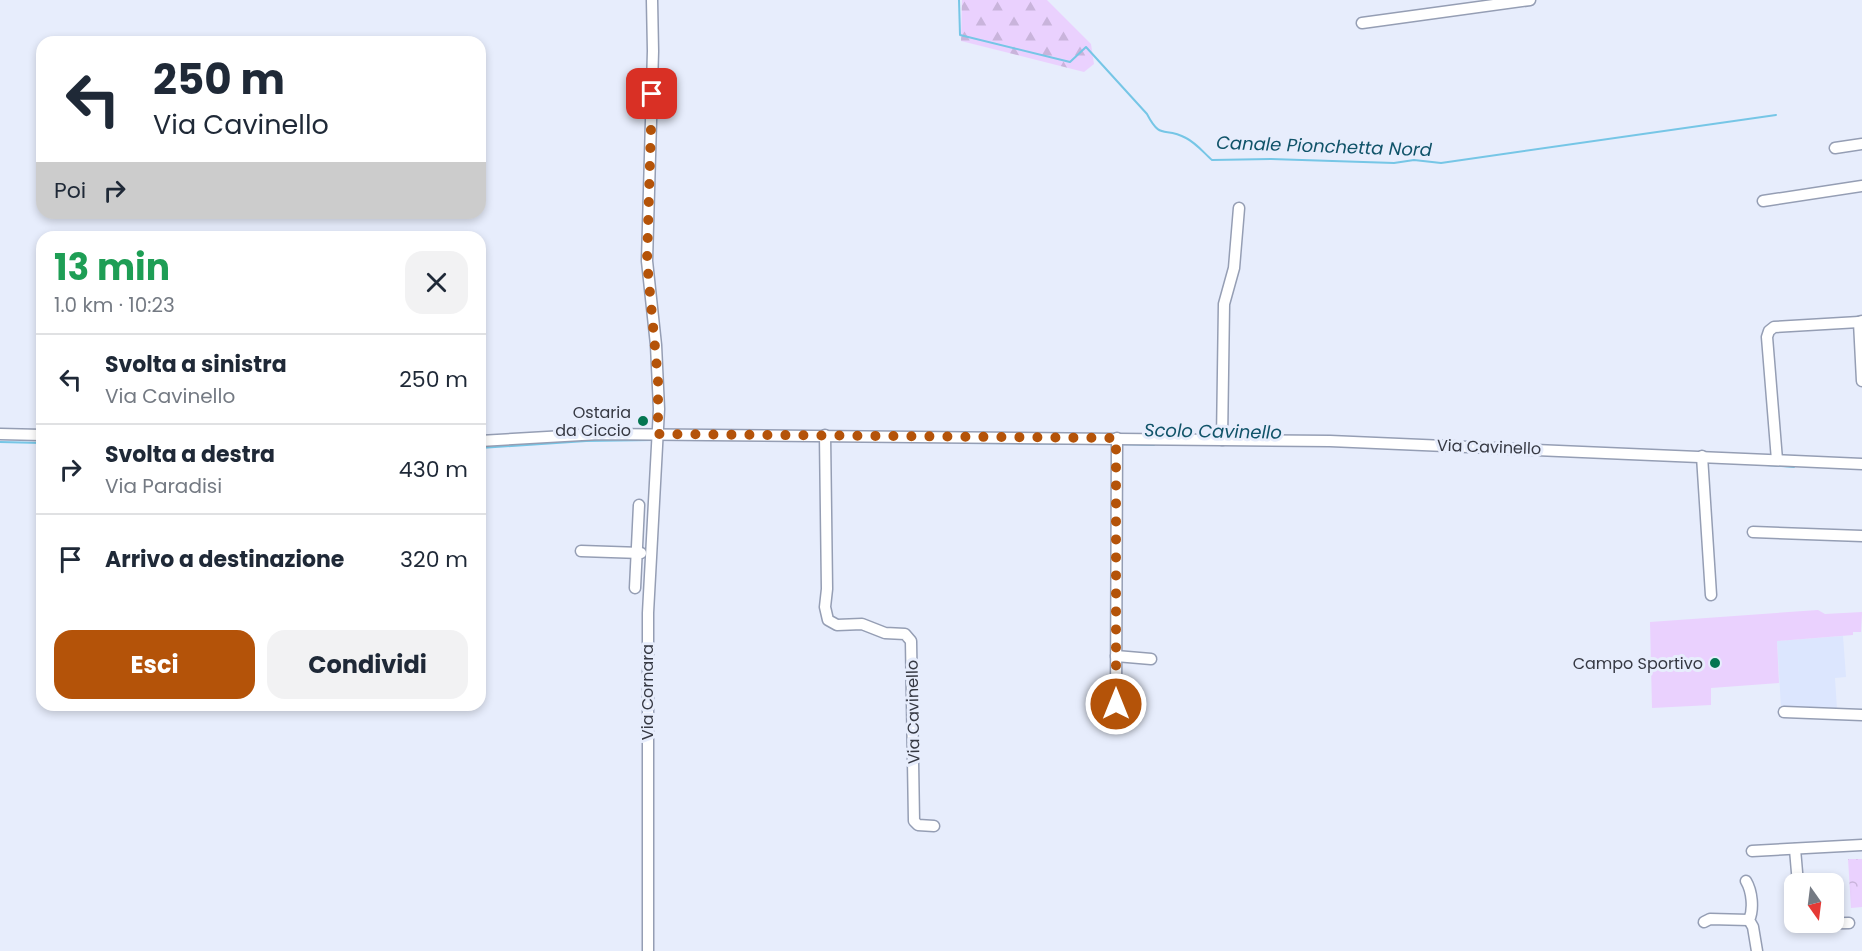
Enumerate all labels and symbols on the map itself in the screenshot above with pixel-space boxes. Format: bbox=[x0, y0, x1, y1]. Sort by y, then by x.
pin bbox=[626, 68, 677, 119]
water label: Canale Pionchetta Nord bbox=[1216, 130, 1433, 162]
place label: Ostaria da Ciccio bbox=[555, 401, 631, 442]
marker: Ostaria da Ciccio bbox=[636, 414, 650, 428]
water label: Scolo Cavinello bbox=[1144, 417, 1282, 445]
street label: Via Cavinello bbox=[1437, 434, 1541, 460]
street label: Via Cornara bbox=[636, 644, 659, 740]
place label: Campo Sportivo bbox=[1573, 652, 1703, 675]
marker: Campo Sportivo bbox=[1708, 656, 1722, 670]
street label: Via Cavinello bbox=[901, 660, 925, 764]
position arrow bbox=[1084, 672, 1148, 736]
north arrow bbox=[1784, 873, 1844, 933]

